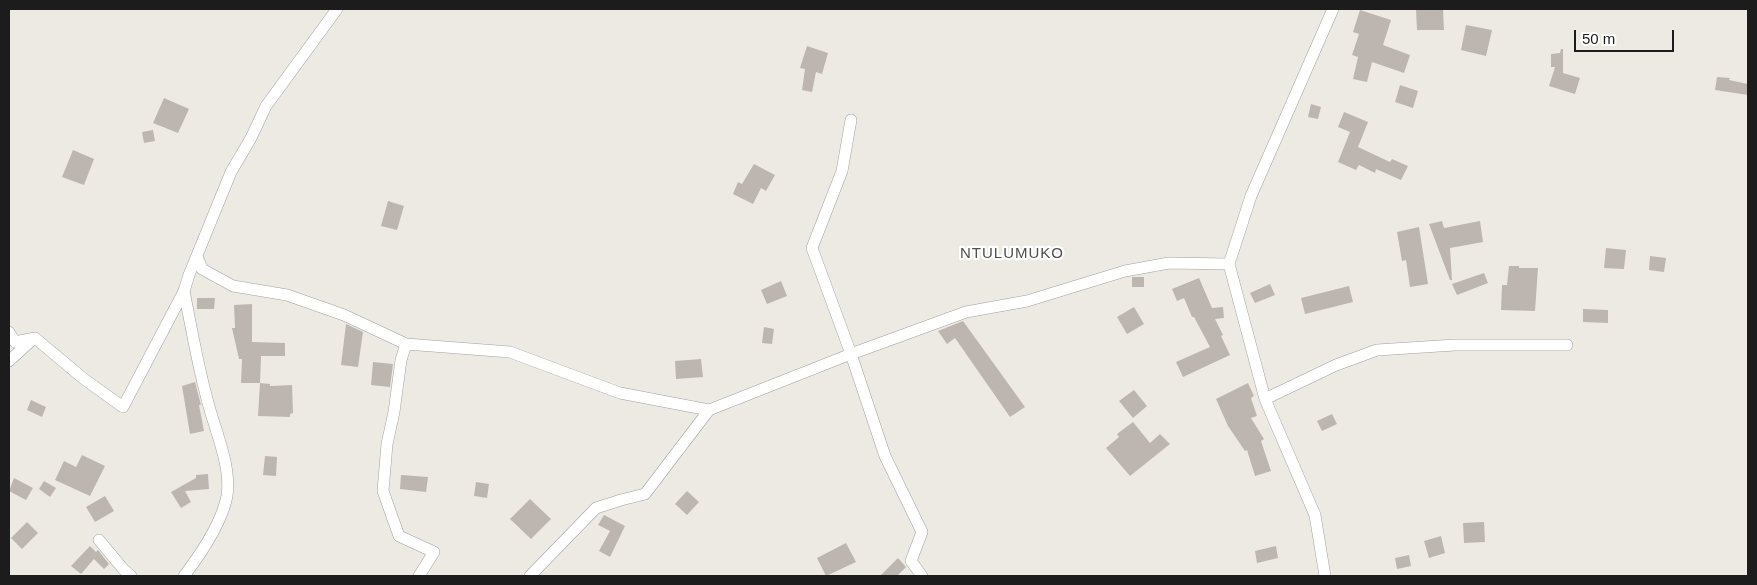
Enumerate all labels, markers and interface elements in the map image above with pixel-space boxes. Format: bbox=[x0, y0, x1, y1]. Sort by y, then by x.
scale bar bbox=[1577, 20, 1677, 52]
text: 50 m bbox=[1582, 30, 1615, 47]
district label: NTULUMUKO bbox=[959, 245, 1065, 263]

